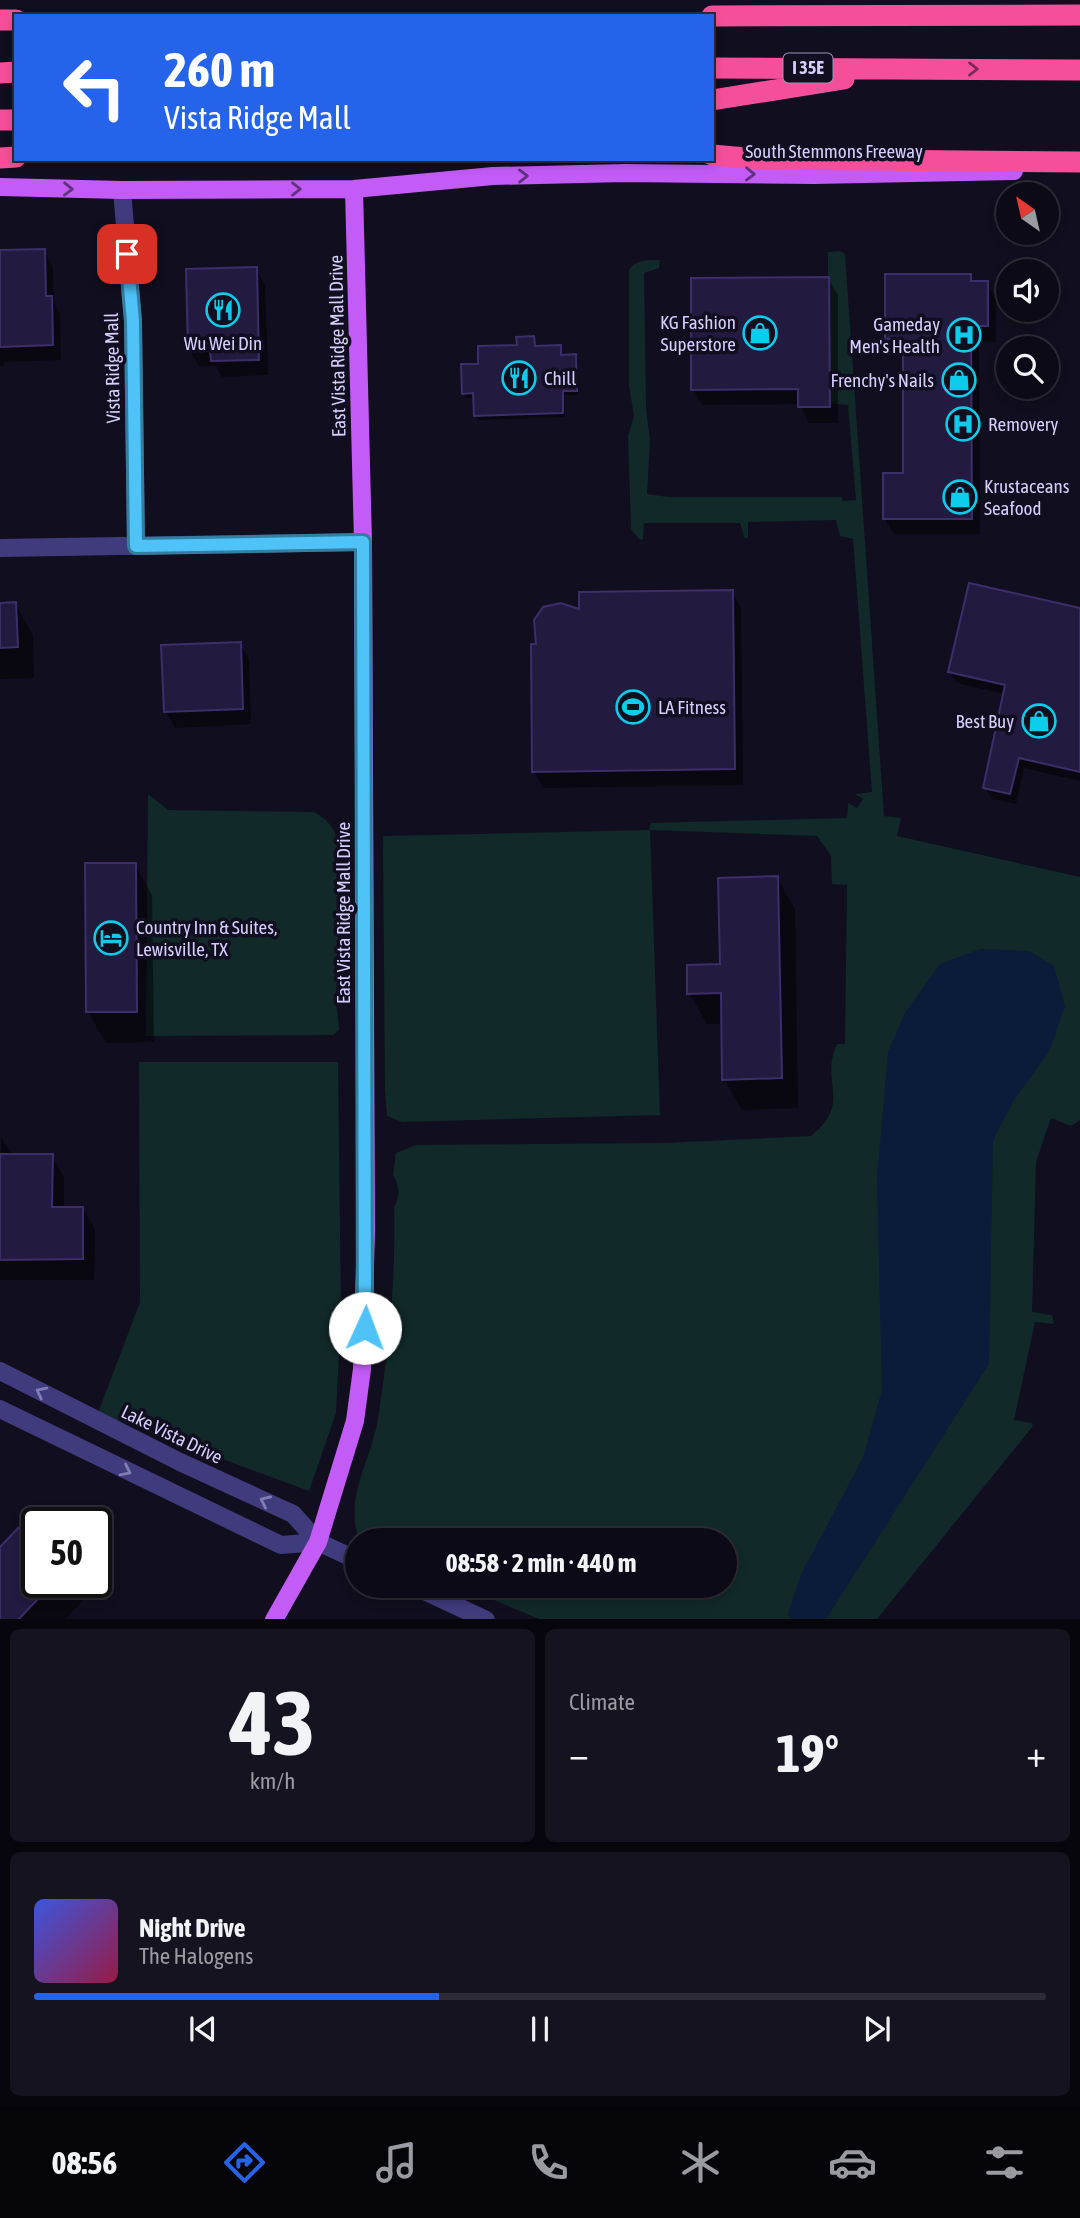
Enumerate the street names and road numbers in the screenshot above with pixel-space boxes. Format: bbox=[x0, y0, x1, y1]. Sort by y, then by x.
road number: I 35E bbox=[784, 54, 832, 82]
street label: South Stemmons Freeway bbox=[745, 140, 923, 162]
street label: East Vista Ridge Mall Drive bbox=[324, 255, 350, 437]
street label: Vista Ridge Mall bbox=[100, 312, 124, 424]
street label: East Vista Ridge Mall Drive bbox=[332, 822, 354, 1004]
street label: Lake Vista Drive bbox=[118, 1400, 226, 1468]

